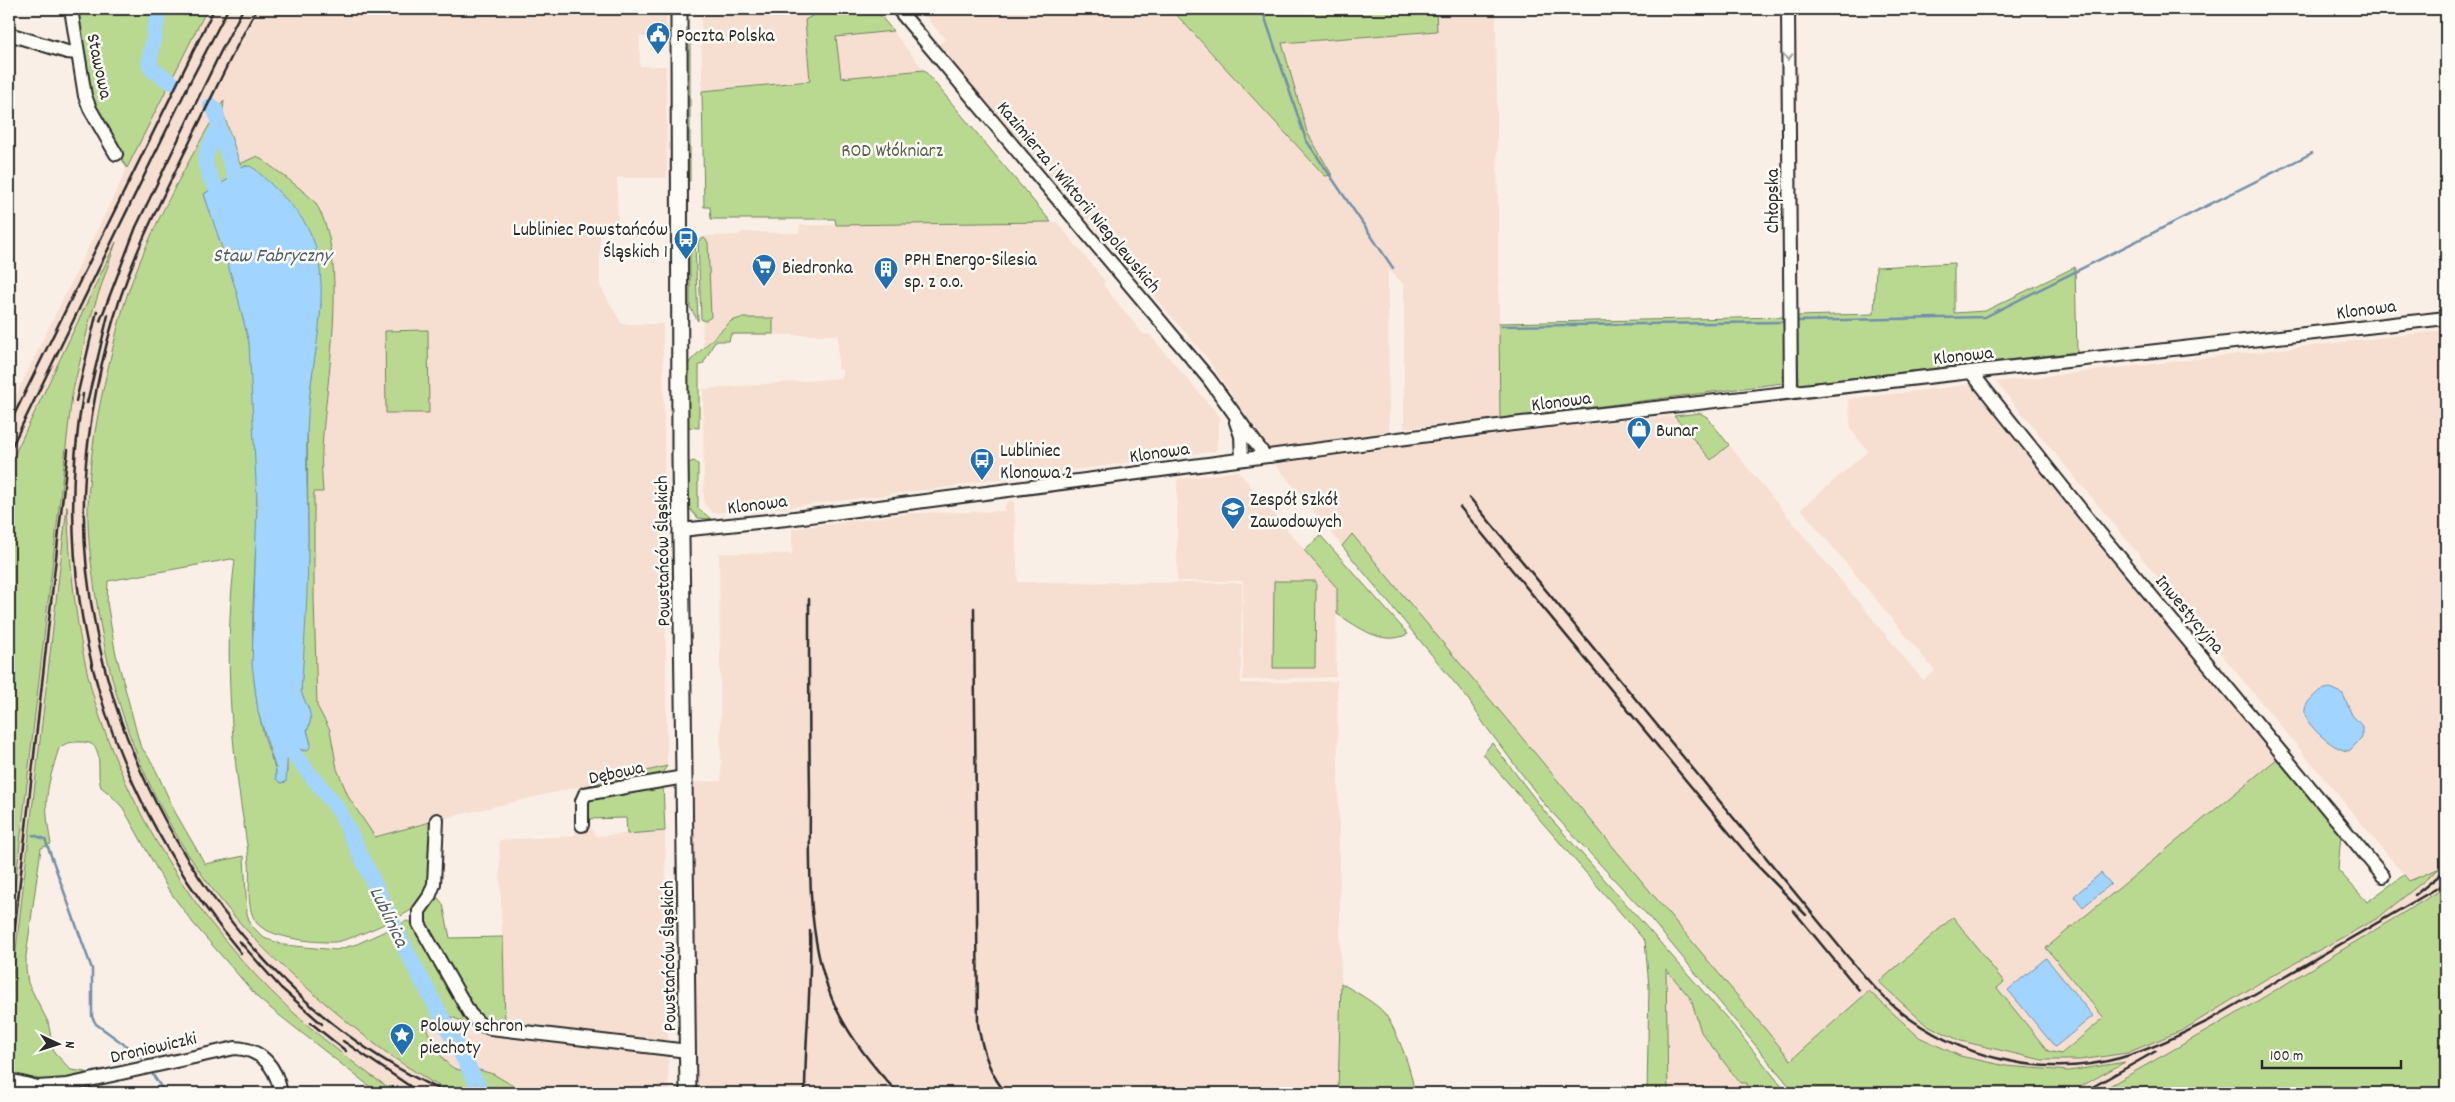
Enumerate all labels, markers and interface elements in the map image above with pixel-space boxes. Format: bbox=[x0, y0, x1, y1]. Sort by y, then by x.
public building icon: Poczta Polska bbox=[645, 21, 671, 55]
place label: Poczta Polska bbox=[676, 24, 776, 51]
street label: Stawowa bbox=[77, 32, 118, 103]
one-way arrow bbox=[1783, 54, 1793, 62]
street label: Kazimierza i Wiktorii Niegolewskich bbox=[989, 96, 1166, 300]
park label: ROD Włókniarz bbox=[841, 139, 943, 166]
street label: Chłopska bbox=[1761, 168, 1788, 233]
place label: Lubliniec Powstańców Śląskich 1 bbox=[513, 218, 668, 267]
bus stop icon: Lubliniec Powstańców Śląskich 1 bbox=[673, 226, 699, 260]
water label: Staw Fabryczny bbox=[213, 243, 334, 271]
place label: PPH Energo-Silesia sp. z o.o. bbox=[904, 248, 1038, 297]
supermarket icon: Biedronka bbox=[751, 253, 777, 287]
place label: Biedronka bbox=[782, 256, 854, 283]
building icon: PPH Energo-Silesia sp. z o.o. bbox=[873, 256, 899, 290]
street label: Klonowa bbox=[2335, 294, 2399, 329]
street label: Klonowa bbox=[1932, 341, 1996, 374]
street label: Klonowa bbox=[1530, 386, 1594, 421]
shop icon: Bunar bbox=[1626, 416, 1652, 450]
place label: Bunar bbox=[1656, 419, 1698, 446]
street label: Klonowa bbox=[1128, 437, 1192, 472]
place label: Lubliniec Klonowa 2 bbox=[1000, 439, 1073, 488]
bus stop icon: Lubliniec Klonowa 2 bbox=[969, 447, 995, 481]
street label: Powstańców Śląskich bbox=[650, 475, 679, 627]
place label: Zespół Szkół Zawodowych bbox=[1250, 488, 1342, 537]
street label: Klonowa bbox=[726, 489, 790, 524]
school or university icon: Zespół Szkół Zawodowych bbox=[1220, 496, 1246, 530]
street label: Inwestycyjna bbox=[2147, 570, 2230, 662]
street label: Dębowa bbox=[587, 755, 648, 793]
street label: Powstańców Śląskich bbox=[656, 880, 685, 1032]
water label: Lublinica bbox=[361, 882, 415, 954]
place label: Polowy schron piechoty bbox=[420, 1014, 523, 1063]
north arrow bbox=[32, 1020, 82, 1070]
place icon: Polowy schron piechoty bbox=[389, 1022, 415, 1056]
street label: Droniowiczki bbox=[108, 1026, 200, 1072]
scale bar bbox=[2262, 1037, 2401, 1069]
text: N bbox=[59, 1041, 79, 1049]
text: 100 m bbox=[2270, 1046, 2303, 1068]

